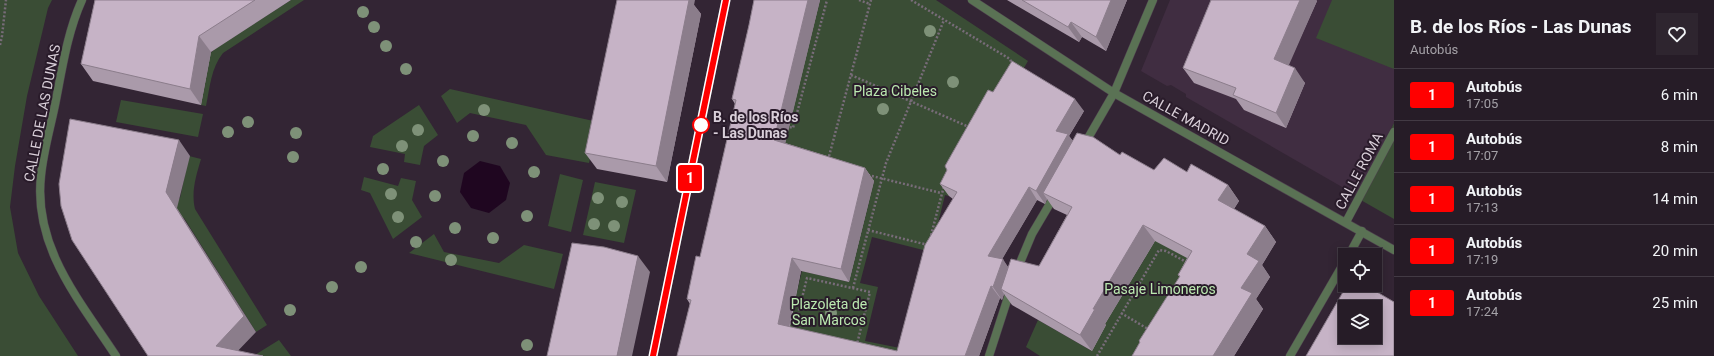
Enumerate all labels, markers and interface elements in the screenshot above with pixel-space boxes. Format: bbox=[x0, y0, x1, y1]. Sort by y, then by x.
button: heart bbox=[1656, 13, 1698, 55]
text: B. de los Ríos - Las Dunas bbox=[1410, 15, 1632, 38]
text: Autobús bbox=[1410, 42, 1458, 57]
street label: CALLE DE LAS DUNAS bbox=[21, 43, 63, 183]
text: Autobús bbox=[1466, 78, 1522, 96]
park label: Plaza Cibeles bbox=[853, 83, 937, 99]
text: 6 min bbox=[1661, 86, 1698, 104]
street label: CALLE MADRID bbox=[1140, 87, 1232, 149]
text: 1 bbox=[1428, 87, 1436, 103]
text: 17:05 bbox=[1466, 96, 1498, 111]
place label: B. de los Ríos - Las Dunas bbox=[713, 109, 799, 141]
marker: B. de los Ríos - Las Dunas bbox=[692, 116, 710, 134]
street label: CALLE ROMA bbox=[1332, 130, 1386, 212]
text: Autobús bbox=[1466, 130, 1522, 148]
text: 8 min bbox=[1661, 138, 1698, 156]
text: 1 bbox=[1428, 139, 1436, 155]
text: 17:07 bbox=[1466, 148, 1498, 163]
line badge: 1 bbox=[677, 165, 703, 191]
text: 1 bbox=[686, 170, 694, 186]
text: Autobús bbox=[1466, 182, 1522, 200]
text: 14 min bbox=[1652, 190, 1698, 208]
text: 1 bbox=[1428, 191, 1436, 207]
text: 17:13 bbox=[1466, 200, 1498, 215]
text: Autobús bbox=[1466, 234, 1522, 252]
text: 20 min bbox=[1652, 242, 1698, 260]
text: 1 bbox=[1428, 243, 1436, 259]
map controls bbox=[1338, 248, 1382, 344]
button: locate bbox=[1338, 248, 1382, 292]
text: 17:19 bbox=[1466, 252, 1498, 267]
park label: Pasaje Limoneros bbox=[1104, 281, 1216, 297]
text: Autobús bbox=[1466, 286, 1522, 304]
text: 25 min bbox=[1652, 294, 1698, 312]
text: 1 bbox=[1428, 295, 1436, 311]
park label: Plazoleta de San Marcos bbox=[791, 296, 867, 328]
button: layers bbox=[1338, 300, 1382, 344]
text: 17:24 bbox=[1466, 304, 1498, 319]

